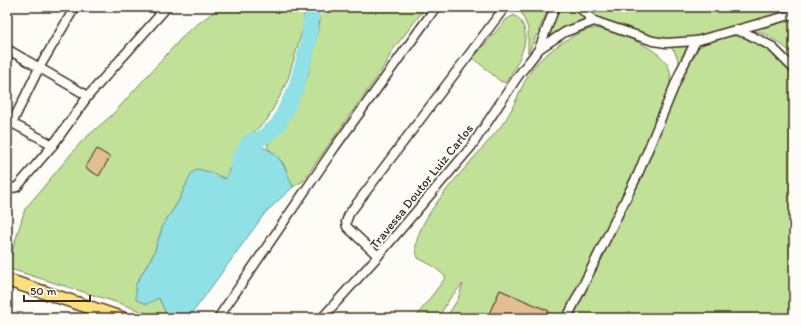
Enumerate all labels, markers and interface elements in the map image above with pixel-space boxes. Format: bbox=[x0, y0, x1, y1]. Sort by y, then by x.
street label: Travessa Doutor Luiz Carlos bbox=[367, 121, 476, 252]
scale bar bbox=[24, 277, 90, 303]
text: 50 m bbox=[30, 284, 56, 298]

